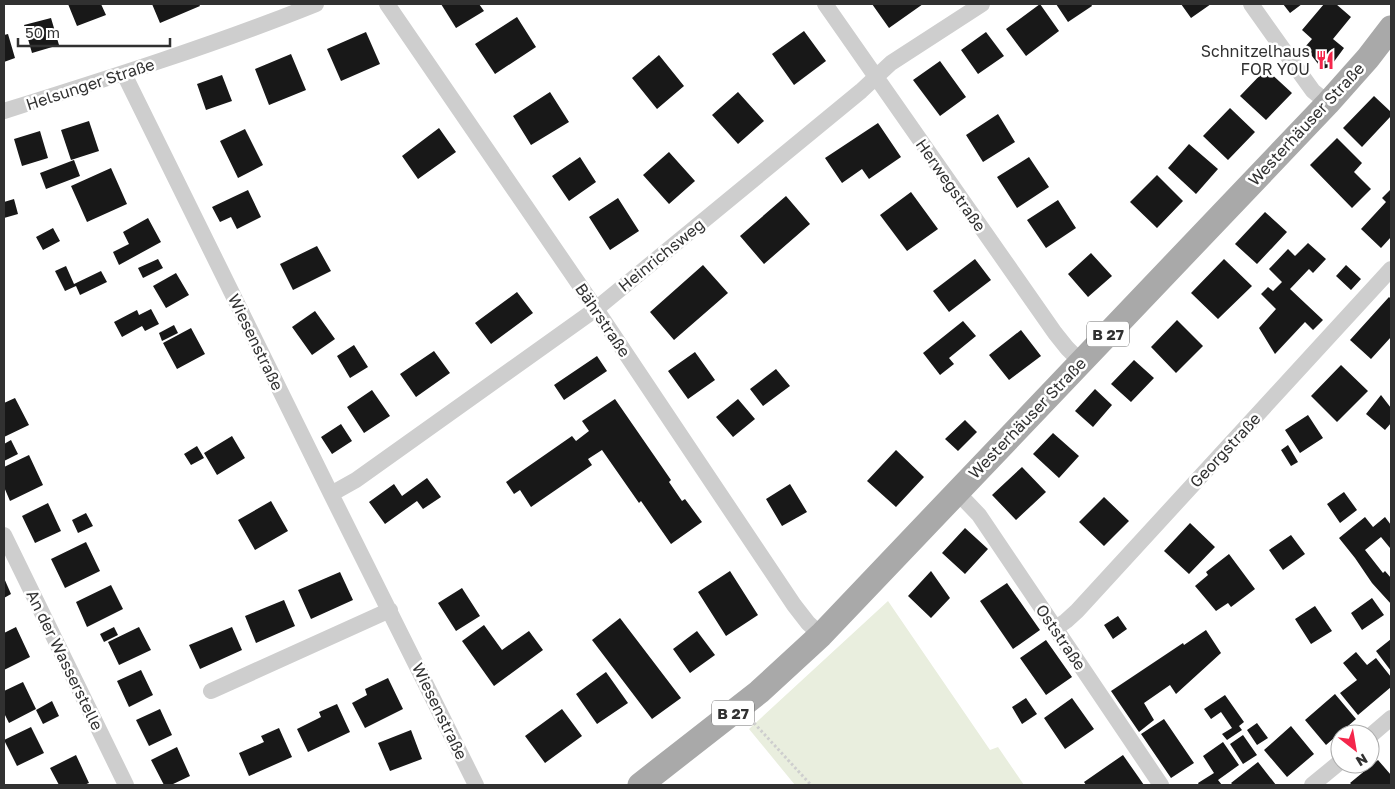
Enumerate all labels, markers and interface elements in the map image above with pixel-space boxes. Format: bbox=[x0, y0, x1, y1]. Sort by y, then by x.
scale bar bbox=[18, 15, 170, 47]
text: 50 m bbox=[25, 23, 60, 41]
place label: Schnitzelhaus FOR YOU bbox=[1201, 41, 1310, 79]
restaurant icon: Schnitzelhaus FOR YOU bbox=[1314, 49, 1336, 71]
street label: Helsunger Straße bbox=[23, 54, 157, 114]
street label: Westerhäuser Straße bbox=[1244, 58, 1368, 190]
street label: Herwegstraße bbox=[912, 135, 990, 235]
street label: Heinrichsweg bbox=[614, 214, 708, 296]
street label: Bährstraße bbox=[571, 279, 635, 361]
street label: Wiesenstraße bbox=[224, 290, 288, 394]
road number: B 27 bbox=[1087, 322, 1129, 346]
street label: Westerhäuser Straße bbox=[964, 353, 1090, 483]
street label: Georgstraße bbox=[1185, 409, 1265, 491]
street label: An der Wasserstelle bbox=[22, 587, 108, 733]
street label: Oststraße bbox=[1032, 600, 1090, 674]
street label: Wiesenstraße bbox=[408, 659, 472, 763]
road number: B 27 bbox=[712, 700, 754, 726]
north arrow bbox=[1330, 724, 1380, 774]
text: N bbox=[1353, 751, 1371, 771]

